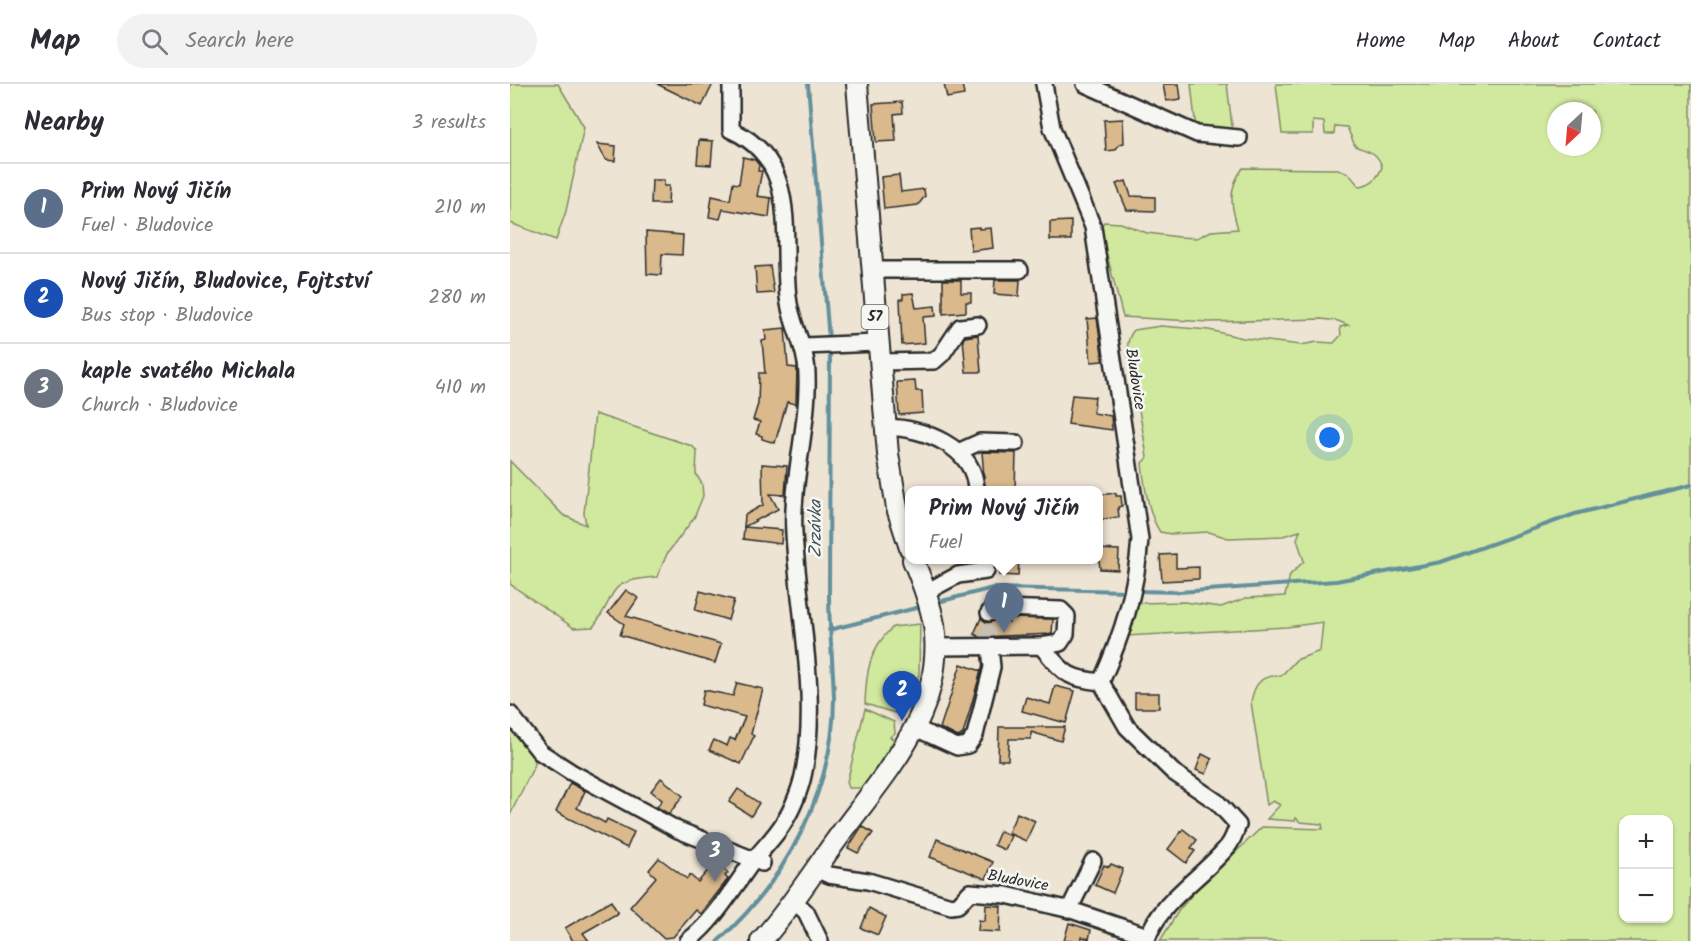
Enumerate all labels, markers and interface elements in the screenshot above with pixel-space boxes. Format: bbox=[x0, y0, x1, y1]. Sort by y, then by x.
search box bbox=[117, 14, 537, 68]
text: Map bbox=[30, 19, 81, 64]
text: Search here bbox=[186, 24, 294, 59]
icon: search bbox=[138, 25, 171, 58]
text: Home bbox=[1356, 25, 1405, 58]
text: Map bbox=[1438, 25, 1475, 58]
text: About bbox=[1508, 25, 1559, 58]
text: Contact bbox=[1592, 25, 1661, 58]
text: Nearby bbox=[24, 102, 104, 144]
north arrow bbox=[1547, 102, 1601, 156]
text: 3 results bbox=[412, 107, 486, 139]
text: Prim Nový Jičín bbox=[81, 175, 232, 210]
text: 1 bbox=[40, 192, 47, 224]
text: 210 m bbox=[434, 192, 486, 224]
text: Fuel · Bludovice bbox=[81, 210, 213, 242]
text: Nový Jičín, Bludovice, Fojtství bbox=[81, 265, 369, 300]
text: 2 bbox=[38, 282, 49, 314]
text: 280 m bbox=[428, 282, 486, 314]
text: Bus stop · Bludovice bbox=[81, 300, 253, 332]
road number: 57 bbox=[862, 305, 888, 329]
street label: Bludovice bbox=[1118, 346, 1152, 412]
text: kaple svatého Michala bbox=[81, 355, 295, 390]
text: 3 bbox=[38, 372, 49, 404]
text: 410 m bbox=[435, 372, 486, 404]
text: Church · Bludovice bbox=[81, 390, 238, 422]
your location bbox=[1315, 423, 1344, 452]
popup bbox=[905, 486, 1103, 564]
text: Prim Nový Jičín bbox=[929, 492, 1079, 527]
water label: Zrzávka bbox=[802, 498, 831, 558]
text: Fuel bbox=[929, 527, 963, 559]
pin: 1 bbox=[984, 584, 1024, 633]
pin: 2 bbox=[882, 672, 922, 721]
map controls bbox=[1619, 815, 1673, 923]
button: + bbox=[1619, 815, 1673, 869]
pin: 3 bbox=[696, 832, 734, 882]
street label: Bludovice bbox=[985, 863, 1051, 899]
button: − bbox=[1619, 869, 1673, 923]

